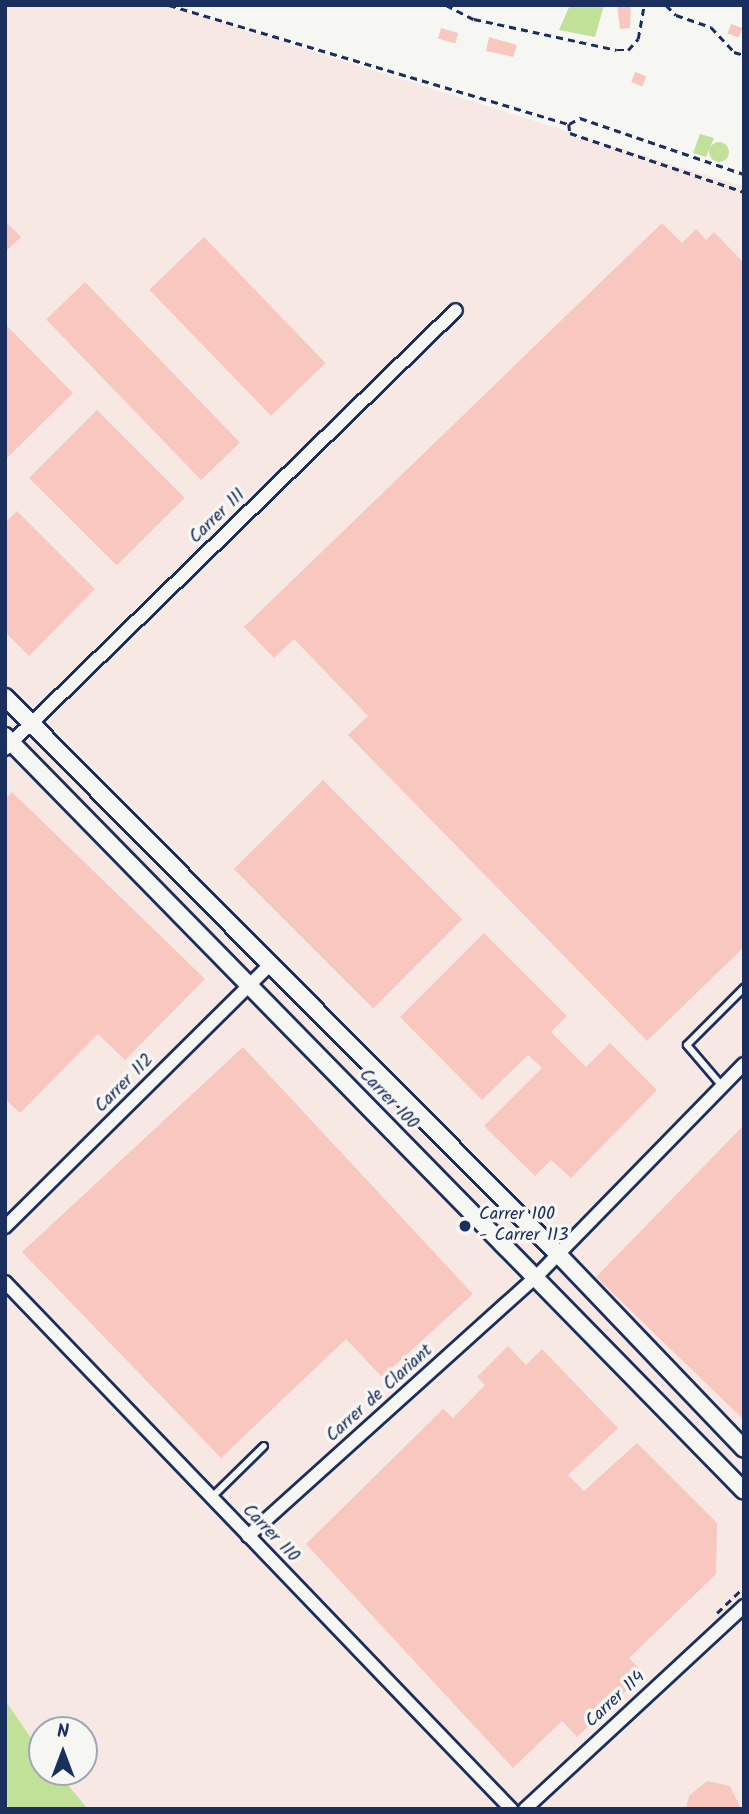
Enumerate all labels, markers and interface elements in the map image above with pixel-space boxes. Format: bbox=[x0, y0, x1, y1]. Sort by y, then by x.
street label: Carrer 111 bbox=[186, 485, 250, 549]
street label: Carrer 112 bbox=[91, 1050, 159, 1118]
street label: Carrer 100 bbox=[354, 1065, 422, 1135]
place label: Carrer 100 - Carrer 113 bbox=[479, 1205, 568, 1248]
marker: Carrer 100 - Carrer 113 bbox=[457, 1218, 473, 1234]
street label: Carrer de Clariant bbox=[322, 1341, 438, 1447]
street label: Carrer 110 bbox=[237, 1500, 303, 1568]
street label: Carrer 114 bbox=[582, 1667, 650, 1733]
north arrow bbox=[28, 1716, 98, 1786]
text: N bbox=[57, 1717, 69, 1747]

